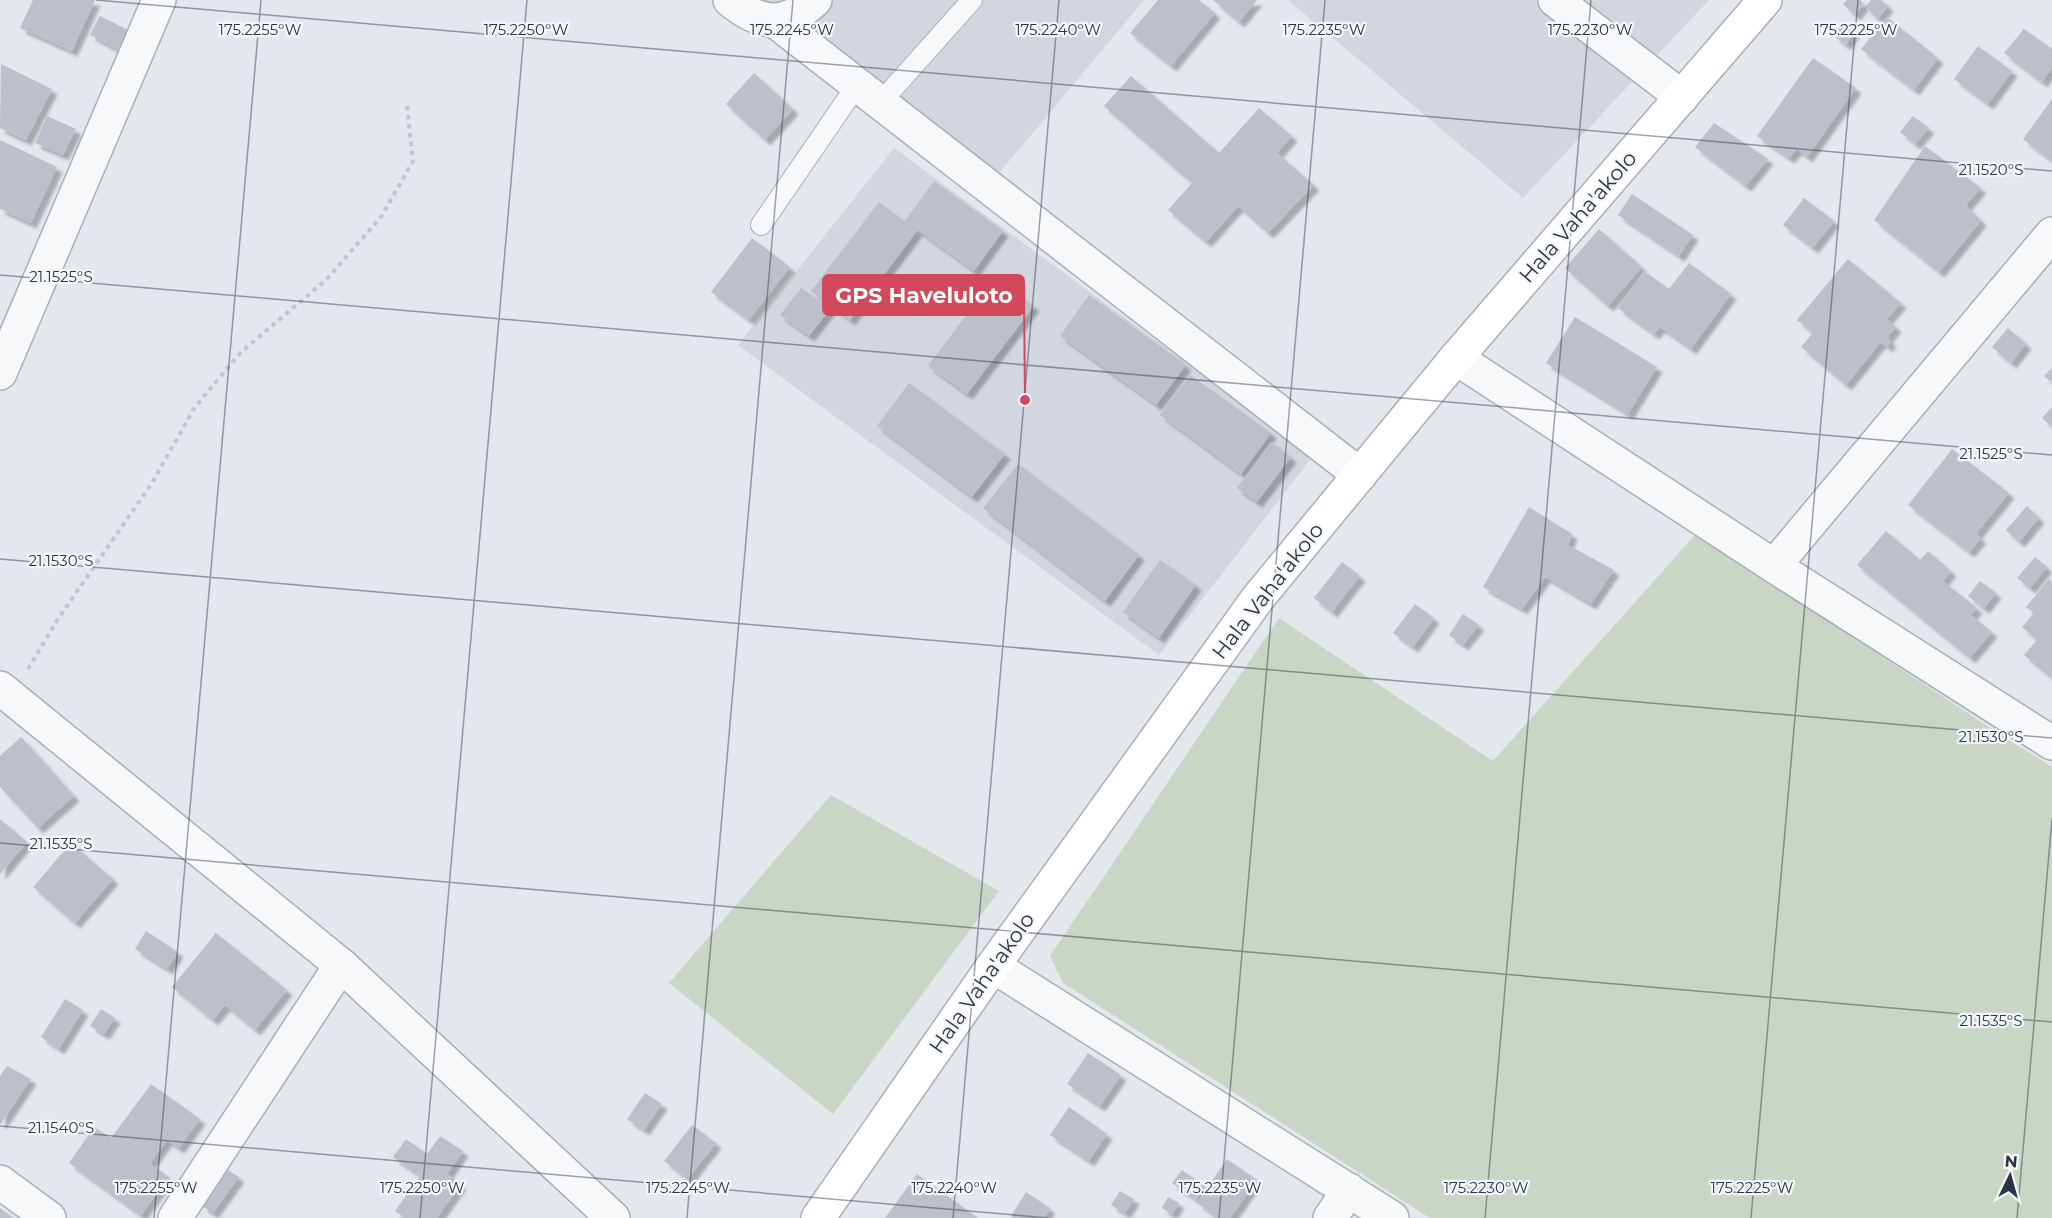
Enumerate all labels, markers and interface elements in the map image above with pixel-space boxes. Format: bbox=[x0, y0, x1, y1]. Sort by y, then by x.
text: 175.2255°W bbox=[219, 20, 302, 39]
text: 175.2250°W bbox=[484, 20, 569, 39]
text: 175.2245°W bbox=[750, 20, 834, 39]
text: 175.2240°W bbox=[1015, 20, 1101, 39]
text: 175.2235°W bbox=[1283, 20, 1366, 39]
text: 175.2230°W bbox=[1548, 20, 1633, 39]
text: 175.2225°W bbox=[1815, 20, 1898, 39]
street label: Hala Vaha'akolo bbox=[1514, 146, 1642, 288]
text: 21.1520°S bbox=[1958, 160, 2024, 179]
text: 21.1525°S bbox=[29, 267, 93, 286]
callout: GPS Haveluloto bbox=[823, 275, 1024, 315]
text: GPS Haveluloto bbox=[835, 282, 1013, 309]
text: 21.1525°S bbox=[1959, 444, 2023, 463]
street label: Hala Vaha'akolo bbox=[1207, 518, 1329, 664]
text: 21.1530°S bbox=[29, 551, 94, 570]
text: 21.1530°S bbox=[1959, 727, 2024, 746]
text: 21.1535°S bbox=[29, 834, 93, 853]
street label: Hala Vaha'akolo bbox=[924, 907, 1039, 1058]
text: 21.1535°S bbox=[1959, 1011, 2023, 1030]
text: 21.1540°S bbox=[28, 1118, 94, 1137]
north arrow bbox=[1980, 1146, 2040, 1206]
text: N bbox=[2004, 1152, 2019, 1172]
text: 175.2255°W bbox=[115, 1178, 198, 1197]
text: 175.2250°W bbox=[380, 1178, 465, 1197]
text: 175.2245°W bbox=[646, 1178, 730, 1197]
text: 175.2240°W bbox=[911, 1178, 997, 1197]
text: 175.2235°W bbox=[1179, 1178, 1262, 1197]
text: 175.2230°W bbox=[1444, 1178, 1529, 1197]
text: 175.2225°W bbox=[1711, 1178, 1794, 1197]

